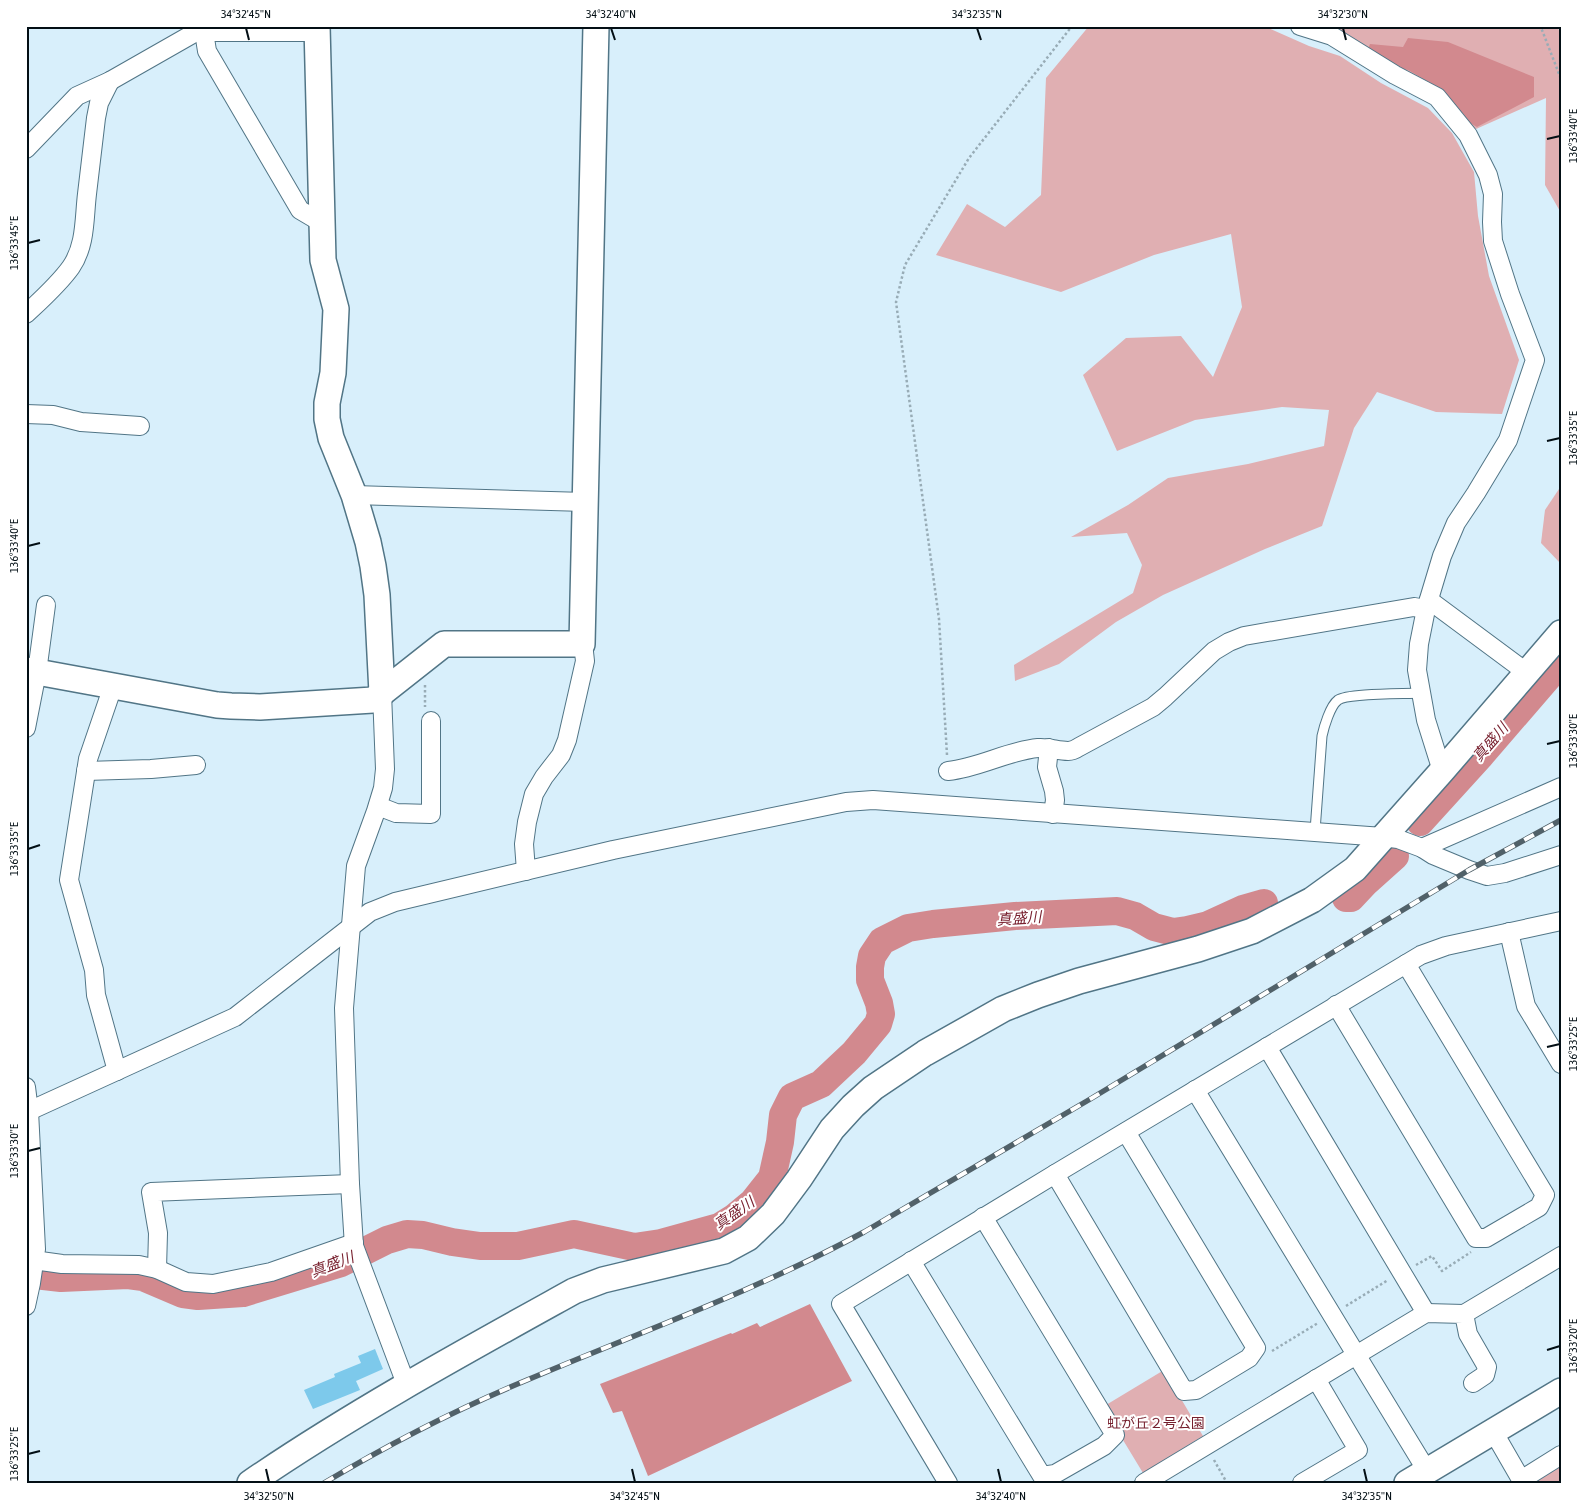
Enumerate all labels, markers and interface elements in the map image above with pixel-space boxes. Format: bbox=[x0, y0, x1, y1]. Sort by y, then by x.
text: 34°32'45"N bbox=[221, 7, 271, 21]
text: 34°32'40"N bbox=[586, 7, 636, 21]
text: 34°32'35"N bbox=[952, 7, 1002, 21]
text: 34°32'30"N bbox=[1318, 7, 1368, 21]
text: 136°33'40"E bbox=[1566, 109, 1580, 163]
text: 136°33'45"E bbox=[7, 216, 21, 270]
text: 136°33'35"E bbox=[1566, 411, 1580, 465]
text: 136°33'40"E bbox=[7, 519, 21, 573]
text: 136°33'30"E bbox=[1566, 714, 1580, 768]
water label: 真盛川 bbox=[1469, 718, 1512, 765]
text: 136°33'35"E bbox=[7, 822, 21, 876]
water label: 真盛川 bbox=[996, 908, 1044, 928]
text: 136°33'25"E bbox=[1566, 1017, 1580, 1071]
text: 136°33'30"E bbox=[7, 1124, 21, 1178]
water label: 真盛川 bbox=[711, 1192, 759, 1233]
water label: 真盛川 bbox=[308, 1247, 358, 1280]
text: 136°33'20"E bbox=[1566, 1319, 1580, 1373]
park label: 虹が丘２号公園 bbox=[1107, 1415, 1205, 1431]
text: 136°33'25"E bbox=[7, 1427, 21, 1481]
text: 34°32'50"N bbox=[244, 1489, 294, 1503]
text: 34°32'45"N bbox=[610, 1489, 660, 1503]
text: 34°32'40"N bbox=[976, 1489, 1026, 1503]
text: 34°32'35"N bbox=[1342, 1489, 1392, 1503]

